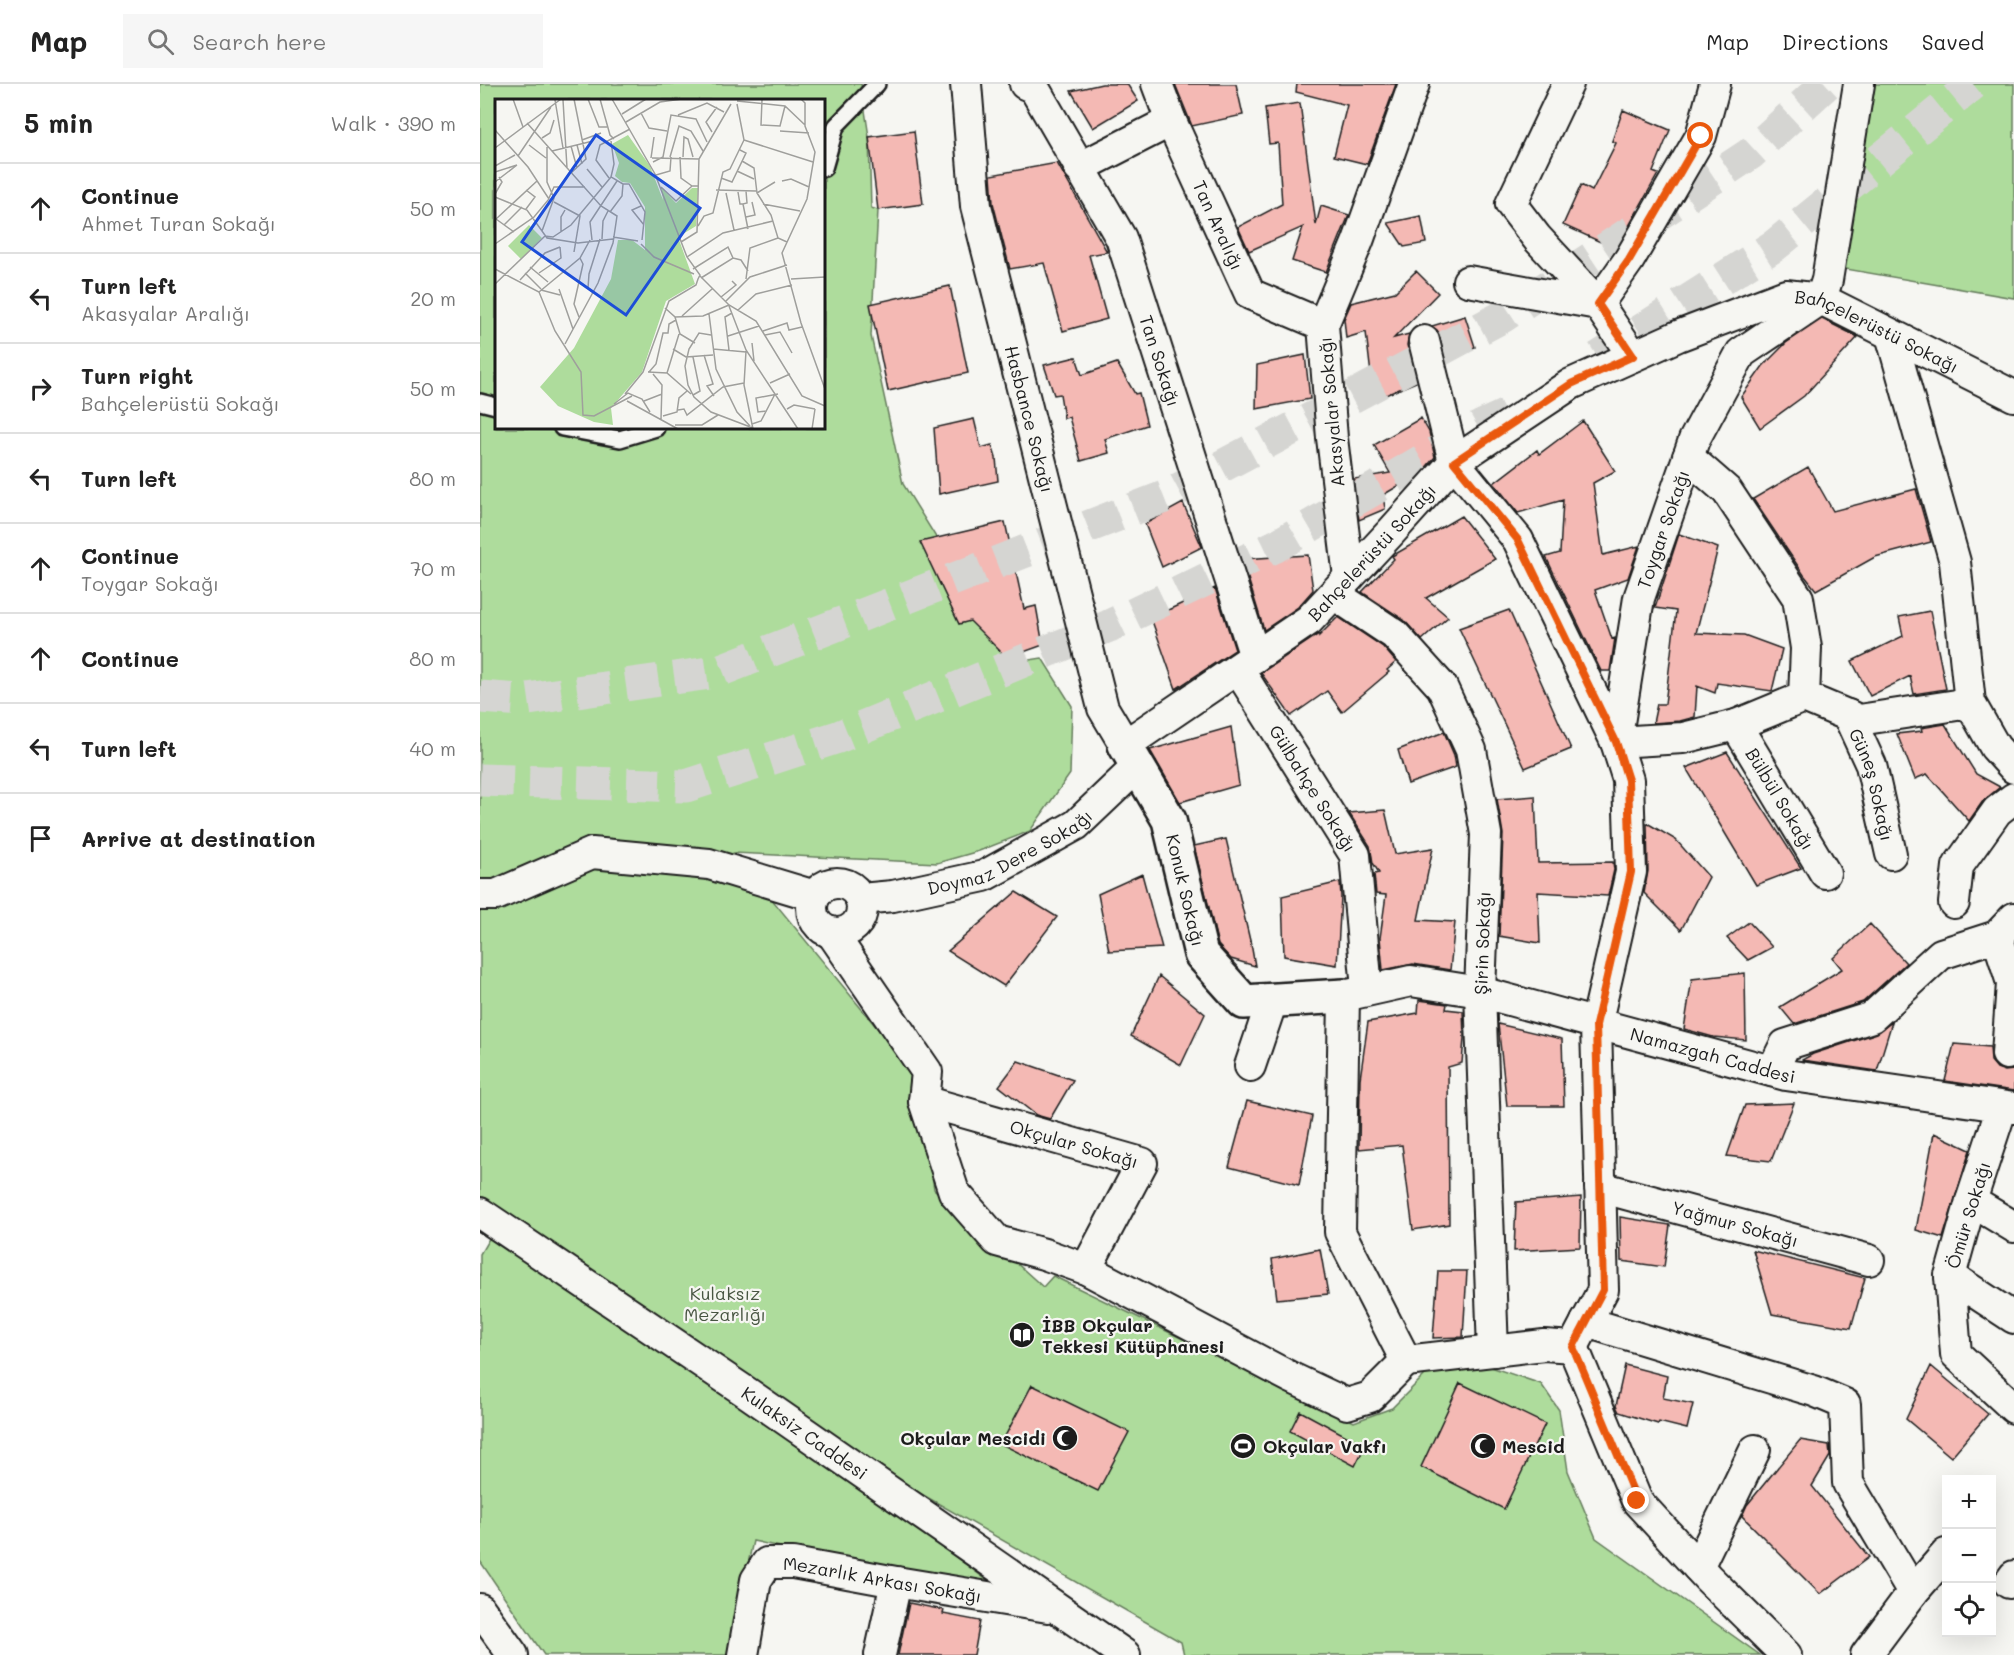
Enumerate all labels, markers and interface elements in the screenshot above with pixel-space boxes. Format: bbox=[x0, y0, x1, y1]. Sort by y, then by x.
search box bbox=[123, 14, 543, 68]
text: Map bbox=[30, 23, 87, 59]
icon: search bbox=[144, 25, 177, 58]
text: Search here bbox=[192, 27, 326, 56]
text: Map bbox=[1706, 28, 1749, 55]
text: Directions bbox=[1782, 28, 1889, 55]
text: Saved bbox=[1922, 28, 1984, 55]
inset map bbox=[495, 99, 825, 429]
text: 5 min bbox=[24, 106, 93, 140]
text: Walk · 390 m bbox=[331, 110, 456, 136]
route start bbox=[1687, 122, 1713, 148]
street label: Tan Aralığı bbox=[1188, 176, 1249, 274]
text: Continue bbox=[81, 181, 179, 210]
icon: ahead bbox=[24, 192, 57, 225]
text: 50 m bbox=[410, 195, 456, 221]
text: Ahmet Turan Sokağı bbox=[81, 210, 276, 236]
text: Turn left bbox=[81, 271, 177, 300]
icon: left bbox=[24, 282, 57, 315]
street label: Bahçelerüstü Sokağı bbox=[1794, 284, 1963, 378]
text: 20 m bbox=[410, 285, 456, 311]
text: Akasyalar Aralığı bbox=[81, 300, 250, 326]
street label: Tan Sokağı bbox=[1134, 312, 1186, 409]
street label: Akasyalar Sokağı bbox=[1312, 336, 1350, 488]
street label: Hasbance Sokağı bbox=[1000, 343, 1060, 495]
text: Turn right bbox=[81, 361, 193, 390]
icon: right bbox=[24, 372, 57, 405]
text: 50 m bbox=[410, 375, 456, 401]
text: Bahçelerüstü Sokağı bbox=[81, 390, 280, 416]
icon: left bbox=[24, 462, 57, 495]
text: Turn left bbox=[81, 464, 177, 493]
text: 80 m bbox=[409, 465, 456, 491]
street label: Toygar Sokağı bbox=[1631, 467, 1695, 592]
street label: Bahçelerüstü Sokağı bbox=[1302, 478, 1441, 626]
text: Continue bbox=[81, 541, 179, 570]
icon: ahead bbox=[24, 552, 57, 585]
text: 70 m bbox=[410, 555, 456, 581]
text: Toygar Sokağı bbox=[81, 570, 219, 596]
icon: ahead bbox=[24, 642, 57, 675]
text: Continue bbox=[81, 644, 179, 673]
text: 80 m bbox=[409, 645, 456, 671]
street label: Gülbahçe Sokağı bbox=[1264, 720, 1362, 856]
street label: Güneş Sokağı bbox=[1844, 724, 1900, 843]
icon: left bbox=[24, 732, 57, 765]
text: Turn left bbox=[81, 734, 177, 763]
text: 40 m bbox=[410, 735, 456, 761]
street label: Bülbül Sokağı bbox=[1740, 743, 1820, 854]
street label: Doymaz Dere Sokağı bbox=[925, 804, 1097, 900]
icon: arrive bbox=[24, 822, 57, 855]
text: Arrive at destination bbox=[81, 824, 316, 853]
street label: Konuk Sokağı bbox=[1161, 832, 1211, 949]
street label: Şirin Sokağı bbox=[1468, 891, 1496, 995]
street label: Namazgah Caddesi bbox=[1628, 1021, 1797, 1088]
street label: Okçular Sokağı bbox=[1007, 1114, 1141, 1173]
street label: Ömür Sokağı bbox=[1940, 1158, 1996, 1272]
street label: Yağmur Sokağı bbox=[1669, 1195, 1801, 1252]
park label: Kulaksız Mezarlığı bbox=[684, 1281, 766, 1326]
place label: İBB Okçular Tekkesi Kütüphanesi bbox=[1042, 1313, 1225, 1358]
library icon: İBB Okçular Tekkesi Kütüphanesi bbox=[1007, 1320, 1037, 1350]
street label: Kulaksiz Caddesi bbox=[737, 1380, 873, 1485]
mosque icon: Okçular Mescidi bbox=[1050, 1423, 1080, 1453]
place label: Okçular Mescidi bbox=[900, 1426, 1046, 1450]
sports icon: Okçular Vakfı bbox=[1228, 1431, 1258, 1461]
mosque icon: Mescid bbox=[1468, 1431, 1498, 1461]
place label: Okçular Vakfı bbox=[1263, 1434, 1387, 1458]
place label: Mescid bbox=[1502, 1434, 1565, 1458]
map controls bbox=[1942, 1475, 1996, 1637]
button: + bbox=[1942, 1475, 1996, 1529]
route end bbox=[1623, 1487, 1649, 1513]
button: − bbox=[1942, 1529, 1996, 1583]
street label: Mezarlık Arkası Sokağı bbox=[783, 1551, 983, 1608]
button: locate bbox=[1942, 1583, 1996, 1637]

